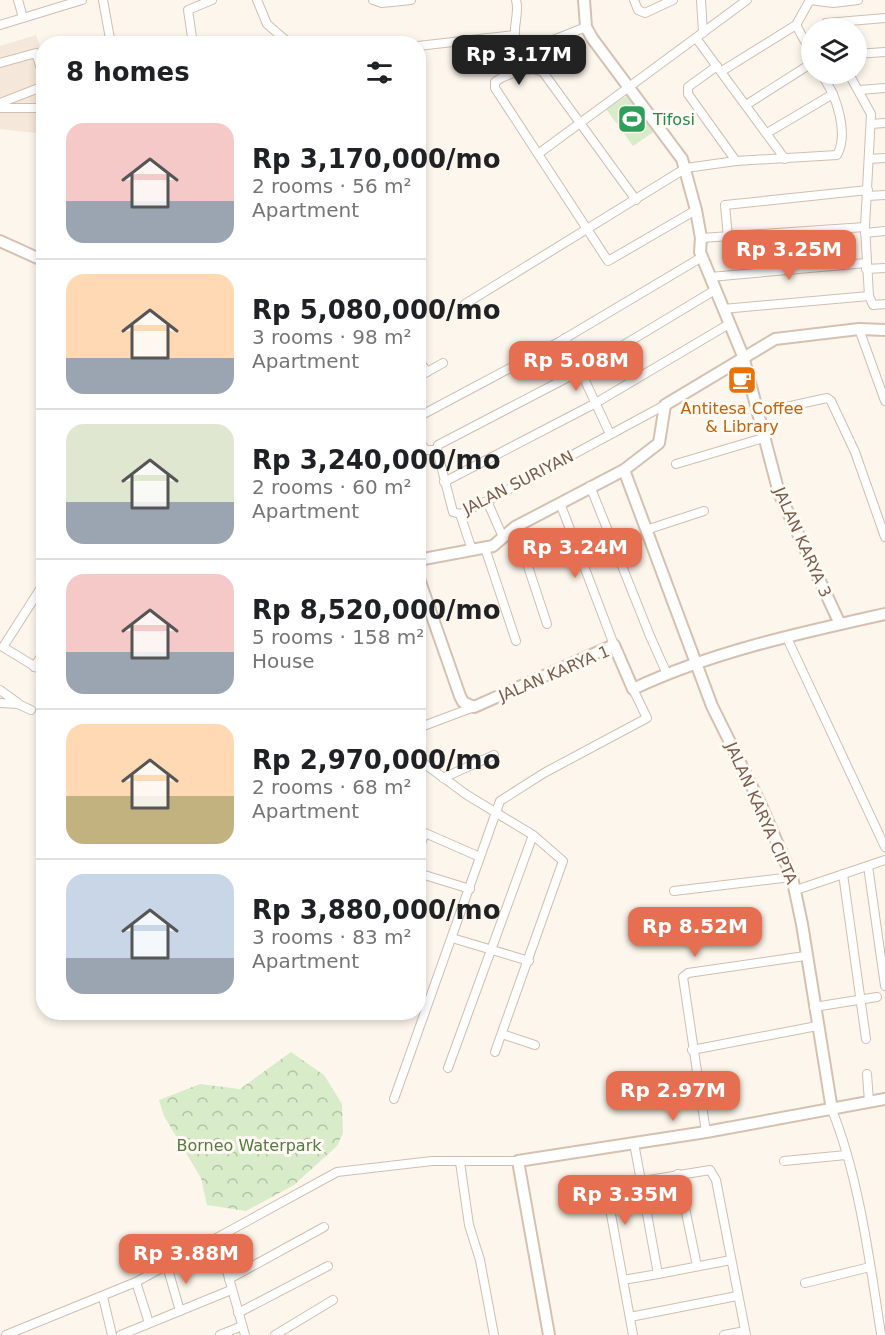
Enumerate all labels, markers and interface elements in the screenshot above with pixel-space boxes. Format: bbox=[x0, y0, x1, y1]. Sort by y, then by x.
map controls bbox=[801, 18, 867, 84]
button: layers bbox=[801, 18, 867, 84]
pin: Rp 3.17M bbox=[457, 35, 581, 86]
text: Rp 3.17M bbox=[466, 42, 572, 66]
icon: filters bbox=[363, 56, 396, 89]
text: 8 homes bbox=[66, 57, 190, 87]
sports icon: Tifosi bbox=[616, 103, 648, 135]
place label: Tifosi bbox=[652, 110, 695, 129]
text: Rp 3,170,000/mo bbox=[252, 144, 501, 174]
icon: home bbox=[114, 147, 186, 219]
text: 2 rooms · 56 m² bbox=[252, 174, 412, 198]
text: Apartment bbox=[252, 198, 359, 222]
pin: Rp 3.25M bbox=[727, 230, 851, 281]
text: Rp 3.25M bbox=[736, 237, 842, 261]
text: Rp 5,080,000/mo bbox=[252, 295, 501, 325]
icon: home bbox=[114, 298, 186, 370]
text: 3 rooms · 98 m² bbox=[252, 325, 412, 349]
pin: Rp 5.08M bbox=[514, 341, 638, 392]
text: Rp 5.08M bbox=[523, 348, 629, 372]
text: Apartment bbox=[252, 349, 359, 373]
cafe icon: Antitesa Coffee & Library bbox=[726, 364, 758, 396]
place label: Antitesa Coffee & Library bbox=[681, 399, 803, 436]
text: Rp 3,240,000/mo bbox=[252, 445, 501, 475]
street label: JALAN SURIYAN bbox=[459, 446, 577, 519]
icon: home bbox=[114, 448, 186, 520]
text: 2 rooms · 60 m² bbox=[252, 475, 412, 499]
street label: JALAN KARYA 3 bbox=[769, 483, 835, 600]
text: Apartment bbox=[252, 499, 359, 523]
pin: Rp 3.24M bbox=[513, 528, 637, 579]
text: Rp 3.24M bbox=[522, 535, 628, 559]
text: Rp 8,520,000/mo bbox=[252, 595, 501, 625]
icon: home bbox=[114, 598, 186, 670]
text: 5 rooms · 158 m² bbox=[252, 625, 424, 649]
street label: JALAN KARYA 1 bbox=[495, 642, 613, 706]
text: House bbox=[252, 649, 315, 673]
street label: JALAN KARYA CIPTA bbox=[721, 738, 801, 887]
text: Rp 2,970,000/mo bbox=[252, 745, 501, 775]
icon: home bbox=[114, 748, 186, 820]
text: 2 rooms · 68 m² bbox=[252, 775, 412, 799]
text: Apartment bbox=[252, 799, 359, 823]
text: Rp 3,880,000/mo bbox=[252, 895, 501, 925]
icon: home bbox=[114, 898, 186, 970]
pin: Rp 8.52M bbox=[633, 907, 757, 958]
text: Rp 8.52M bbox=[642, 914, 748, 938]
text: 3 rooms · 83 m² bbox=[252, 925, 412, 949]
text: Apartment bbox=[252, 949, 359, 973]
pin: Rp 2.97M bbox=[611, 1071, 735, 1122]
text: Rp 2.97M bbox=[620, 1078, 726, 1102]
park label: Borneo Waterpark bbox=[176, 1136, 322, 1155]
pin: Rp 3.35M bbox=[563, 1175, 687, 1226]
text: Rp 3.35M bbox=[572, 1182, 678, 1206]
pin: Rp 3.88M bbox=[124, 1234, 248, 1285]
text: Rp 3.88M bbox=[133, 1241, 239, 1265]

